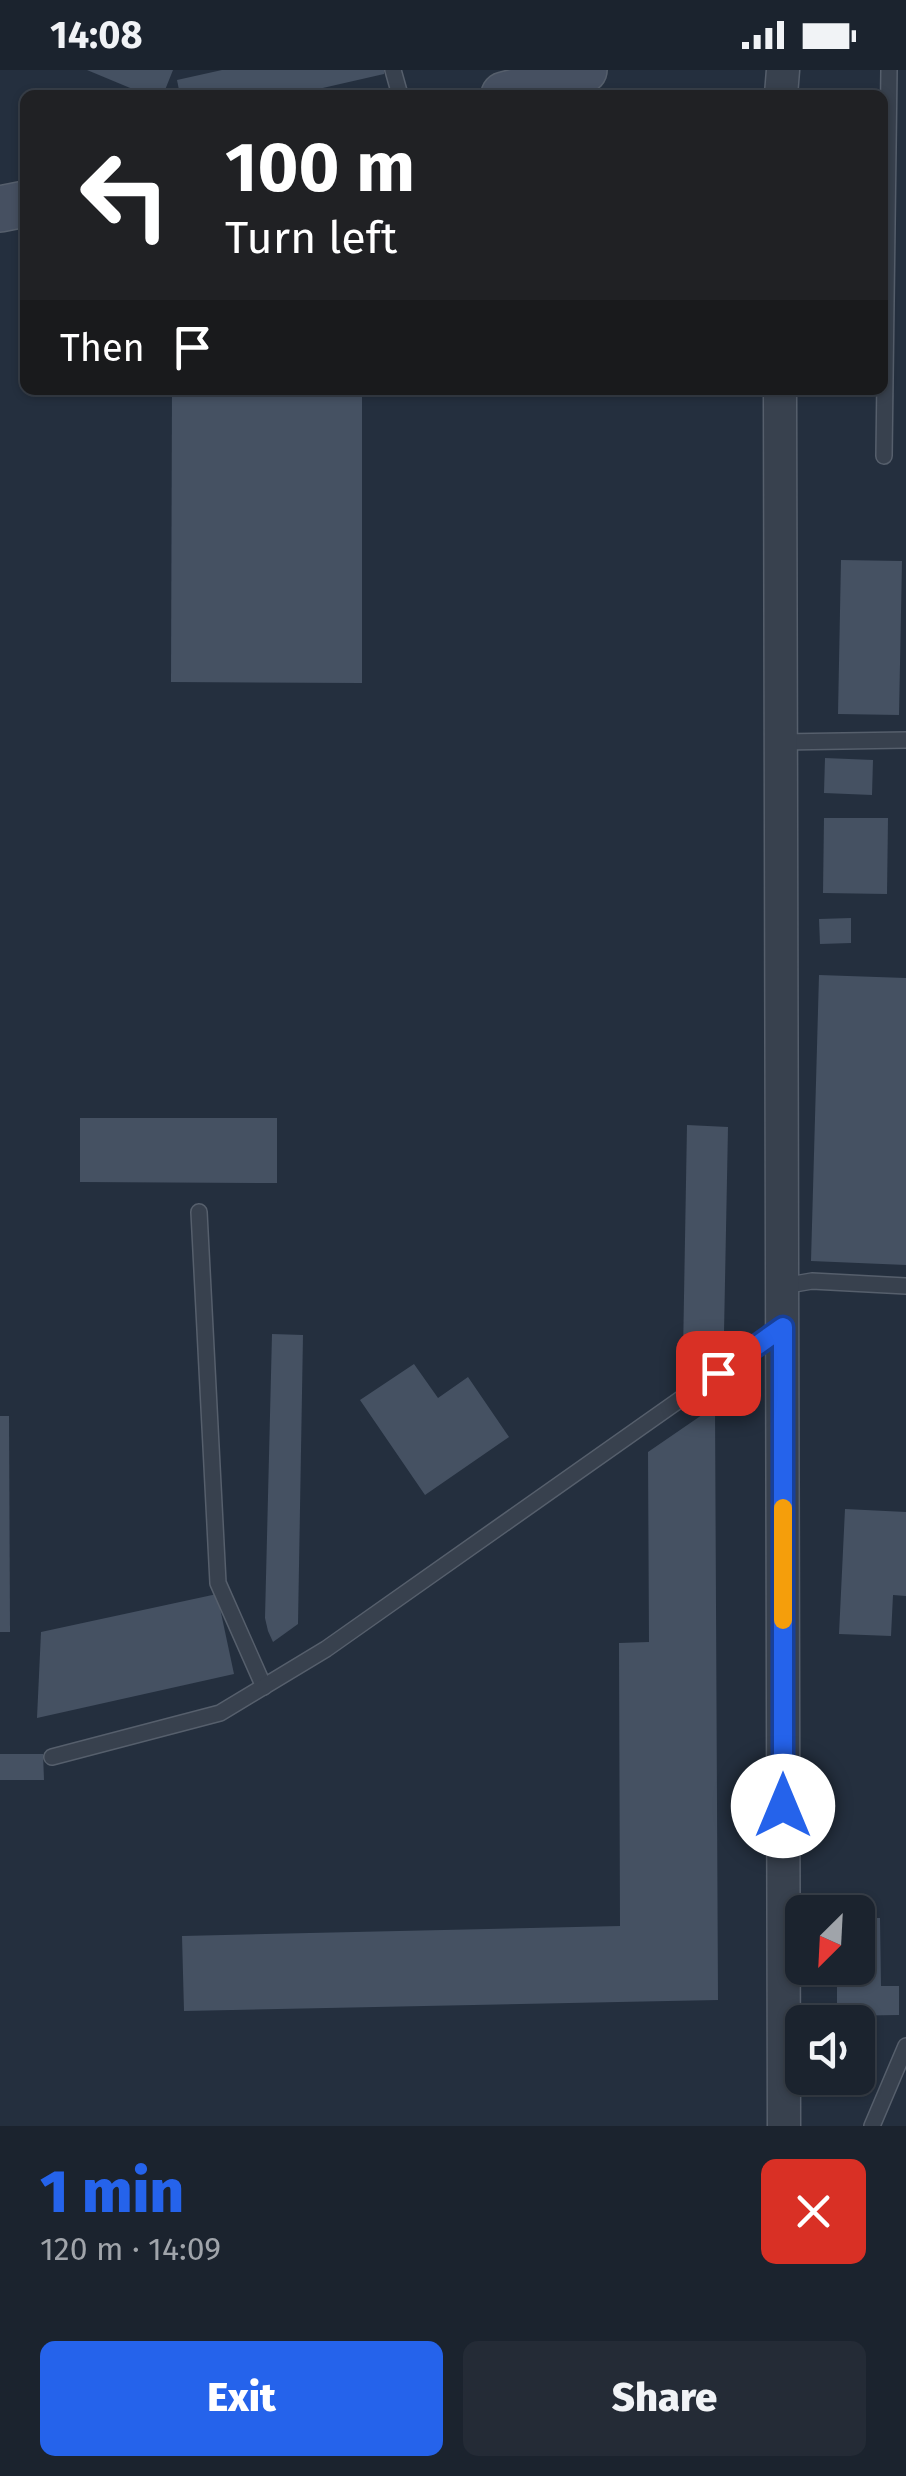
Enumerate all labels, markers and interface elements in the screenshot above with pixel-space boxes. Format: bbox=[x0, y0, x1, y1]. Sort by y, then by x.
text: 14:08 bbox=[50, 12, 143, 58]
text: 100 m bbox=[225, 126, 415, 210]
icon: left bbox=[60, 130, 190, 260]
text: Turn left bbox=[225, 211, 397, 265]
icon: arrive bbox=[165, 320, 220, 375]
text: Then bbox=[60, 325, 145, 371]
pin bbox=[676, 1331, 761, 1416]
icon: arrive bbox=[691, 1346, 746, 1401]
position arrow bbox=[731, 1754, 835, 1858]
north arrow bbox=[785, 1895, 875, 1985]
map controls bbox=[785, 1895, 875, 2095]
button: sound bbox=[785, 2005, 875, 2095]
text: 1 min bbox=[40, 2156, 184, 2228]
button: close bbox=[761, 2159, 866, 2264]
text: 120 m · 14:09 bbox=[40, 2230, 221, 2268]
button: Exit bbox=[40, 2341, 443, 2456]
button: Share bbox=[463, 2341, 866, 2456]

